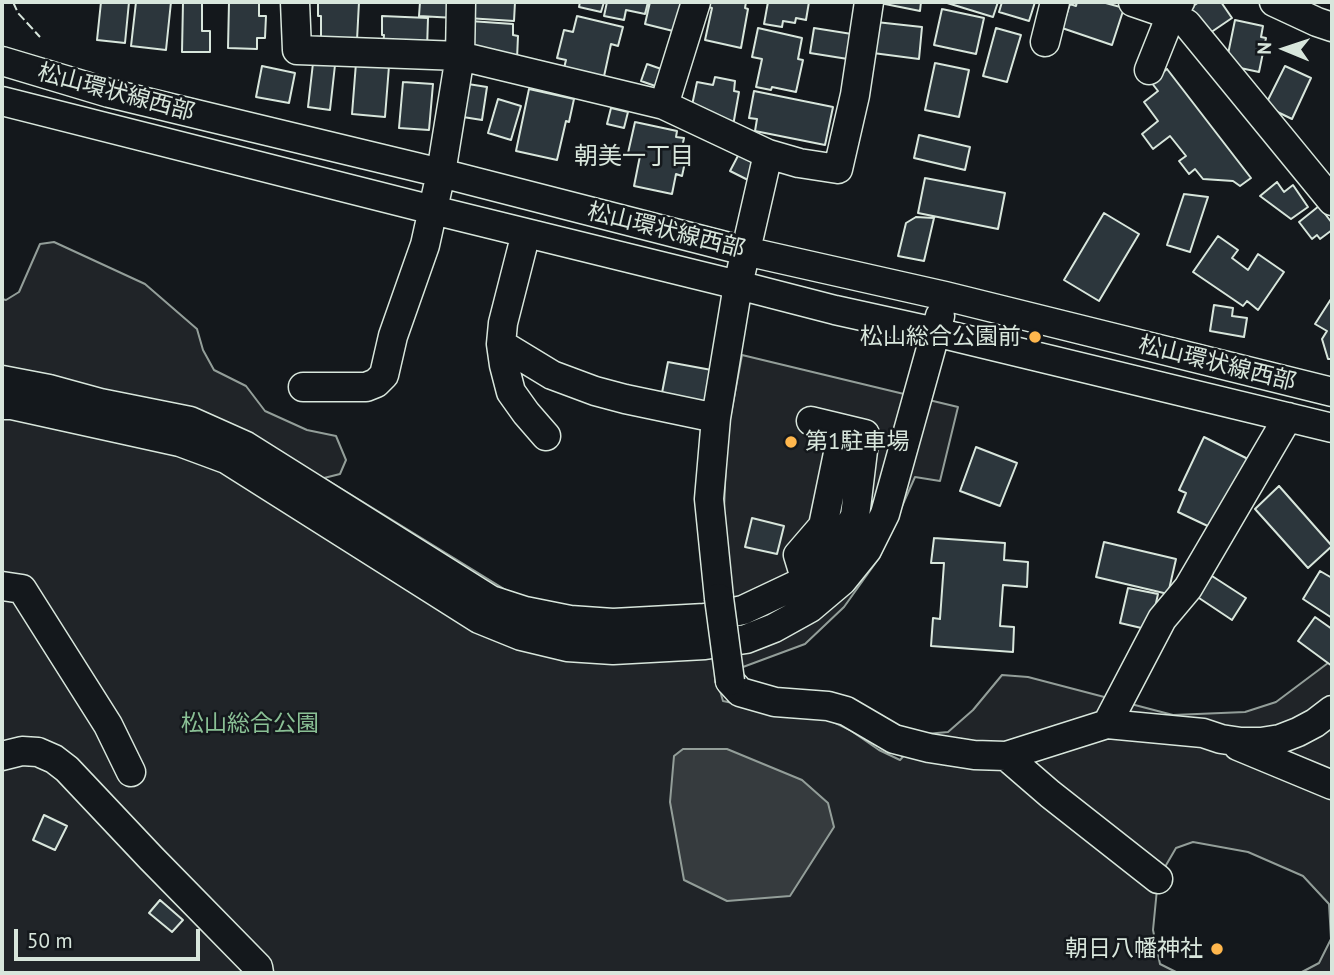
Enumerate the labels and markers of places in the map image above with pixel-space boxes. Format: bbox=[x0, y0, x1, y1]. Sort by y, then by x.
place label: 松山総合公園前 bbox=[860, 323, 1021, 351]
marker: 松山総合公園前 bbox=[1027, 329, 1043, 345]
place label: 第1駐車場 bbox=[805, 428, 910, 456]
marker: 第1駐車場 bbox=[783, 434, 799, 450]
place label: 朝日八幡神社 bbox=[1065, 935, 1203, 963]
marker: 朝日八幡神社 bbox=[1209, 941, 1225, 957]

